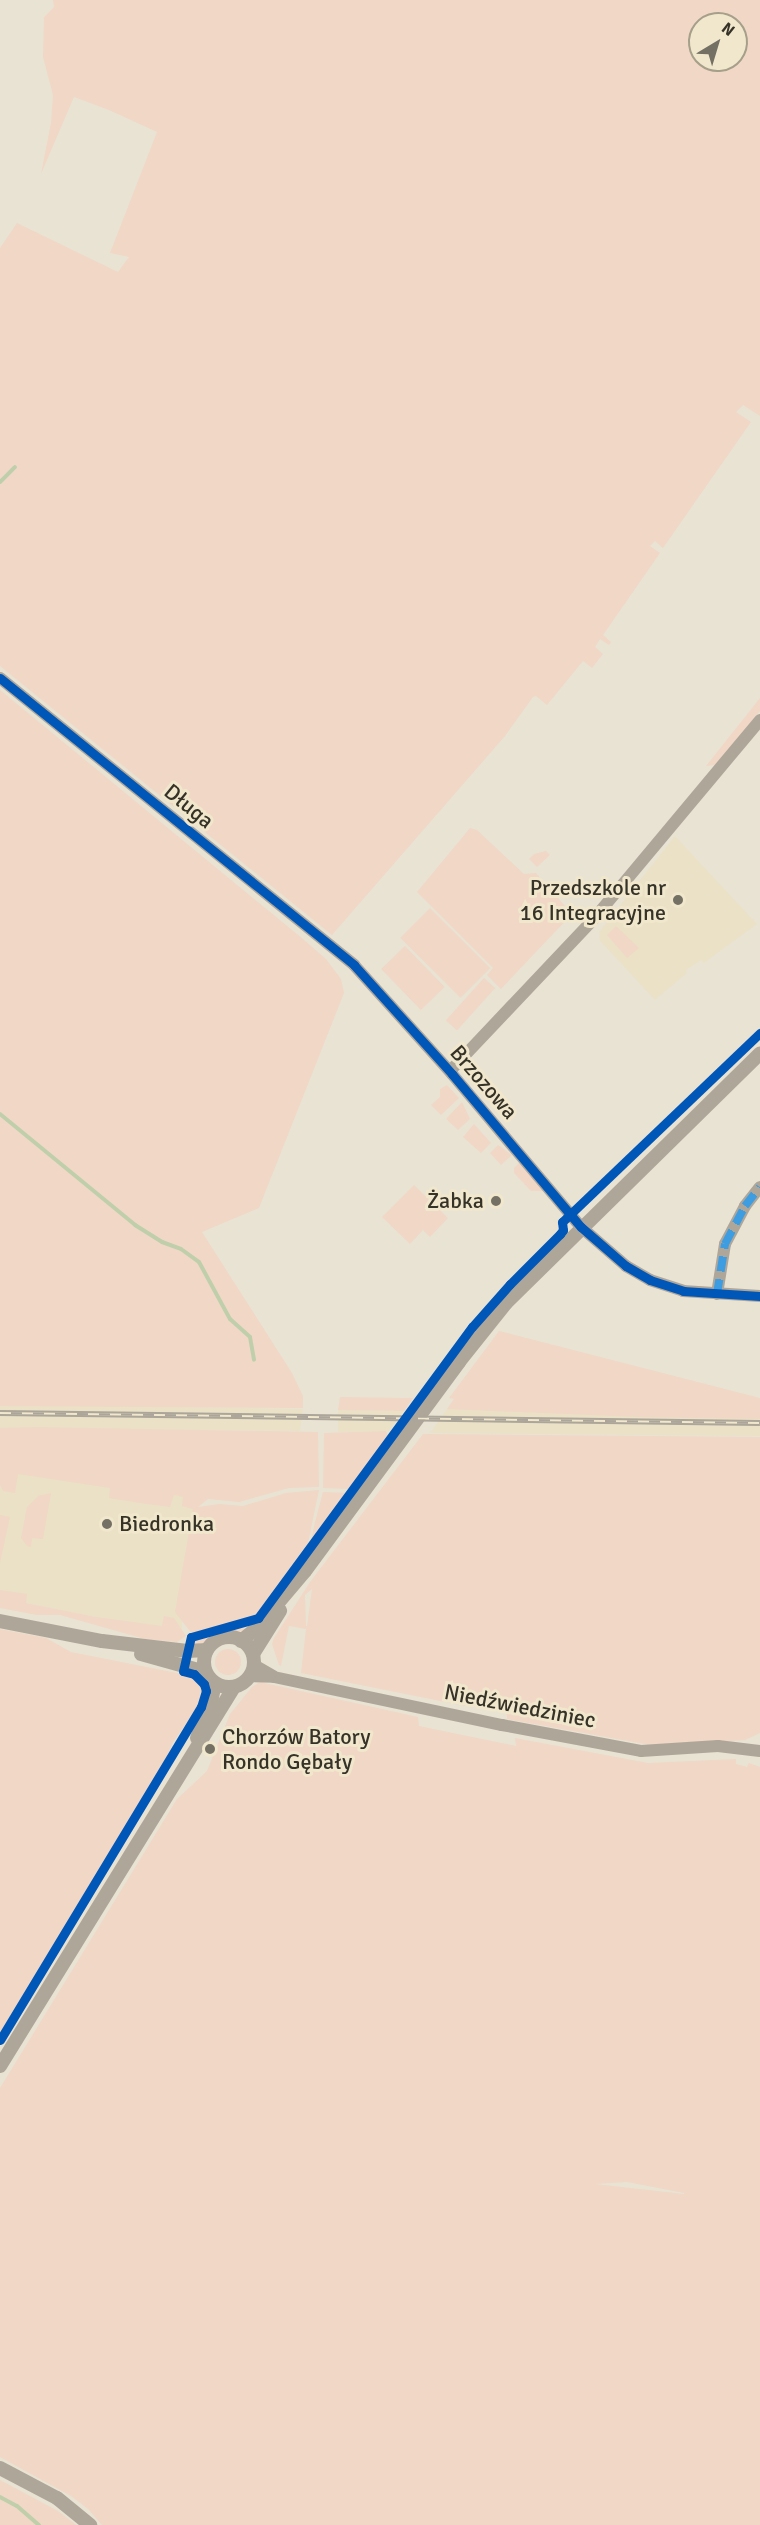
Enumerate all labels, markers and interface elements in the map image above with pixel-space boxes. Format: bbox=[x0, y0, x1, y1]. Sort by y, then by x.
north arrow bbox=[688, 12, 748, 72]
text: N bbox=[717, 18, 738, 41]
street label: Długa bbox=[159, 778, 219, 834]
place label: Przedszkole nr 16 Integracyjne bbox=[520, 874, 666, 926]
marker: Przedszkole nr 16 Integracyjne bbox=[671, 893, 685, 907]
street label: Brzozowa bbox=[445, 1040, 523, 1124]
place label: Żabka bbox=[427, 1188, 484, 1214]
marker: Żabka bbox=[489, 1194, 503, 1208]
place label: Biedronka bbox=[119, 1511, 214, 1537]
marker: Biedronka bbox=[100, 1517, 114, 1531]
street label: Niedźwiedziniec bbox=[442, 1678, 598, 1734]
place label: Chorzów Batory Rondo Gębały bbox=[222, 1723, 371, 1774]
marker: Chorzów Batory Rondo Gębały bbox=[203, 1742, 217, 1756]

